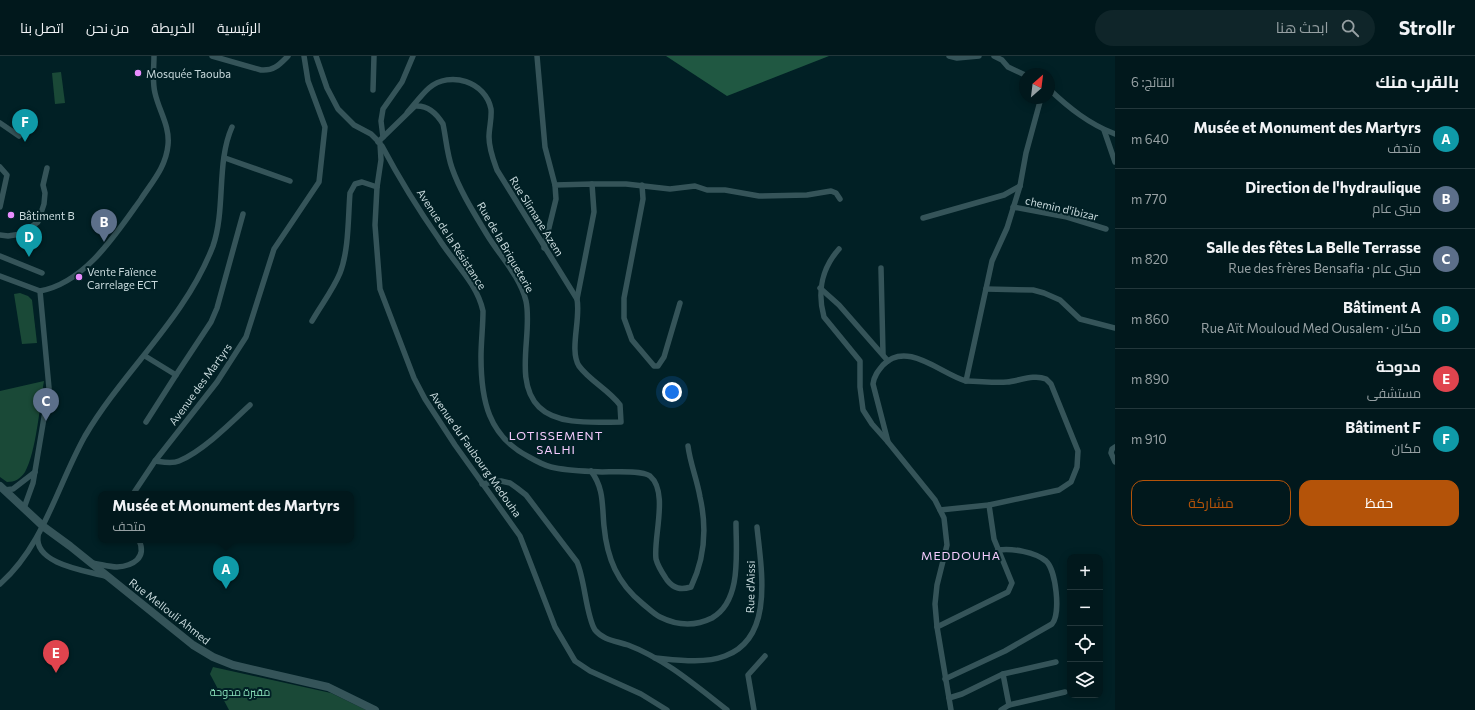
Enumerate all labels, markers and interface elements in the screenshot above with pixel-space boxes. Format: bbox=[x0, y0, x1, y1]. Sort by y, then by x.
search box bbox=[1095, 10, 1375, 46]
text: Strollr bbox=[1399, 16, 1455, 39]
icon: search bbox=[1339, 17, 1361, 39]
text: ابحث هنا bbox=[1276, 18, 1329, 36]
text: اتصل بنا bbox=[20, 19, 64, 36]
text: من نحن bbox=[86, 19, 129, 36]
text: الخريطة bbox=[151, 19, 195, 36]
text: الرئيسية bbox=[217, 19, 261, 36]
place label: Mosquée Taouba bbox=[146, 67, 231, 80]
marker: Mosquée Taouba bbox=[133, 68, 143, 78]
north arrow bbox=[1019, 68, 1055, 104]
text: بالقرب منك bbox=[1376, 71, 1459, 92]
text: النتائج: 6 bbox=[1131, 74, 1175, 90]
pin: F bbox=[12, 109, 38, 142]
text: Musée et Monument des Martyrs bbox=[1193, 118, 1421, 136]
text: 640 m bbox=[1131, 131, 1169, 147]
text: A bbox=[1441, 131, 1451, 147]
text: متحف bbox=[1387, 140, 1421, 156]
street label: Rue Slimane Azem bbox=[507, 174, 567, 258]
text: Direction de l'hydraulique bbox=[1245, 178, 1421, 196]
street label: Avenue de la Résistance bbox=[415, 186, 489, 292]
text: 770 m bbox=[1131, 191, 1167, 207]
text: B bbox=[1442, 191, 1450, 207]
street label: chemin d'ibizar bbox=[1024, 193, 1100, 223]
street label: Rue de la Briqueterie bbox=[475, 200, 537, 295]
text: مبنى عام bbox=[1372, 200, 1421, 216]
place label: Bâtiment B bbox=[19, 209, 75, 222]
pin: B bbox=[91, 209, 117, 242]
marker: Bâtiment B bbox=[6, 210, 16, 220]
pin: D bbox=[16, 224, 42, 257]
text: Salle des fêtes La Belle Terrasse bbox=[1206, 238, 1421, 256]
text: 820 m bbox=[1131, 251, 1168, 267]
text: C bbox=[1442, 251, 1450, 267]
text: مبنى عام · Rue des frères Bensafia bbox=[1228, 260, 1421, 276]
place label: Vente Faïence Carrelage ECT bbox=[87, 265, 158, 291]
marker: Vente Faïence Carrelage ECT bbox=[74, 272, 84, 282]
text: Bâtiment A bbox=[1343, 298, 1421, 316]
text: 860 m bbox=[1131, 311, 1169, 327]
text: D bbox=[1441, 311, 1451, 327]
text: مكان · Rue Aït Mouloud Med Ousalem bbox=[1201, 320, 1421, 336]
street label: Avenue des Martyrs bbox=[166, 341, 234, 427]
text: مدوحة bbox=[1376, 357, 1421, 375]
text: 890 m bbox=[1131, 371, 1169, 387]
text: E bbox=[1442, 371, 1450, 387]
your location bbox=[662, 382, 682, 402]
text: مستشفى bbox=[1367, 385, 1421, 401]
pin: C bbox=[33, 388, 59, 421]
street label: Avenue du Faubourg Medouha bbox=[428, 389, 524, 519]
text: Bâtiment F bbox=[1345, 418, 1421, 436]
district label: LOTISSEMENT SALHI bbox=[509, 428, 603, 456]
text: 910 m bbox=[1131, 431, 1167, 447]
text: F bbox=[1442, 431, 1450, 447]
text: مكان bbox=[1392, 440, 1421, 456]
button: مشاركة bbox=[1131, 480, 1291, 526]
button: حفظ bbox=[1299, 480, 1459, 526]
popup bbox=[98, 491, 354, 543]
text: Musée et Monument des Martyrs bbox=[112, 496, 340, 514]
text: متحف bbox=[112, 518, 146, 534]
district label: MEDDOUHA bbox=[921, 548, 1001, 562]
map controls bbox=[1067, 554, 1103, 698]
button: + bbox=[1067, 554, 1103, 590]
pin: A bbox=[213, 556, 239, 589]
street label: Rue d'Aissi bbox=[743, 560, 757, 613]
street label: Rue Mellouli Ahmed bbox=[127, 575, 213, 647]
button: − bbox=[1067, 590, 1103, 626]
button: locate bbox=[1067, 626, 1103, 662]
pin: E bbox=[43, 640, 69, 673]
button: layers bbox=[1067, 662, 1103, 698]
park label: مقبرة مدوحة bbox=[210, 685, 270, 699]

